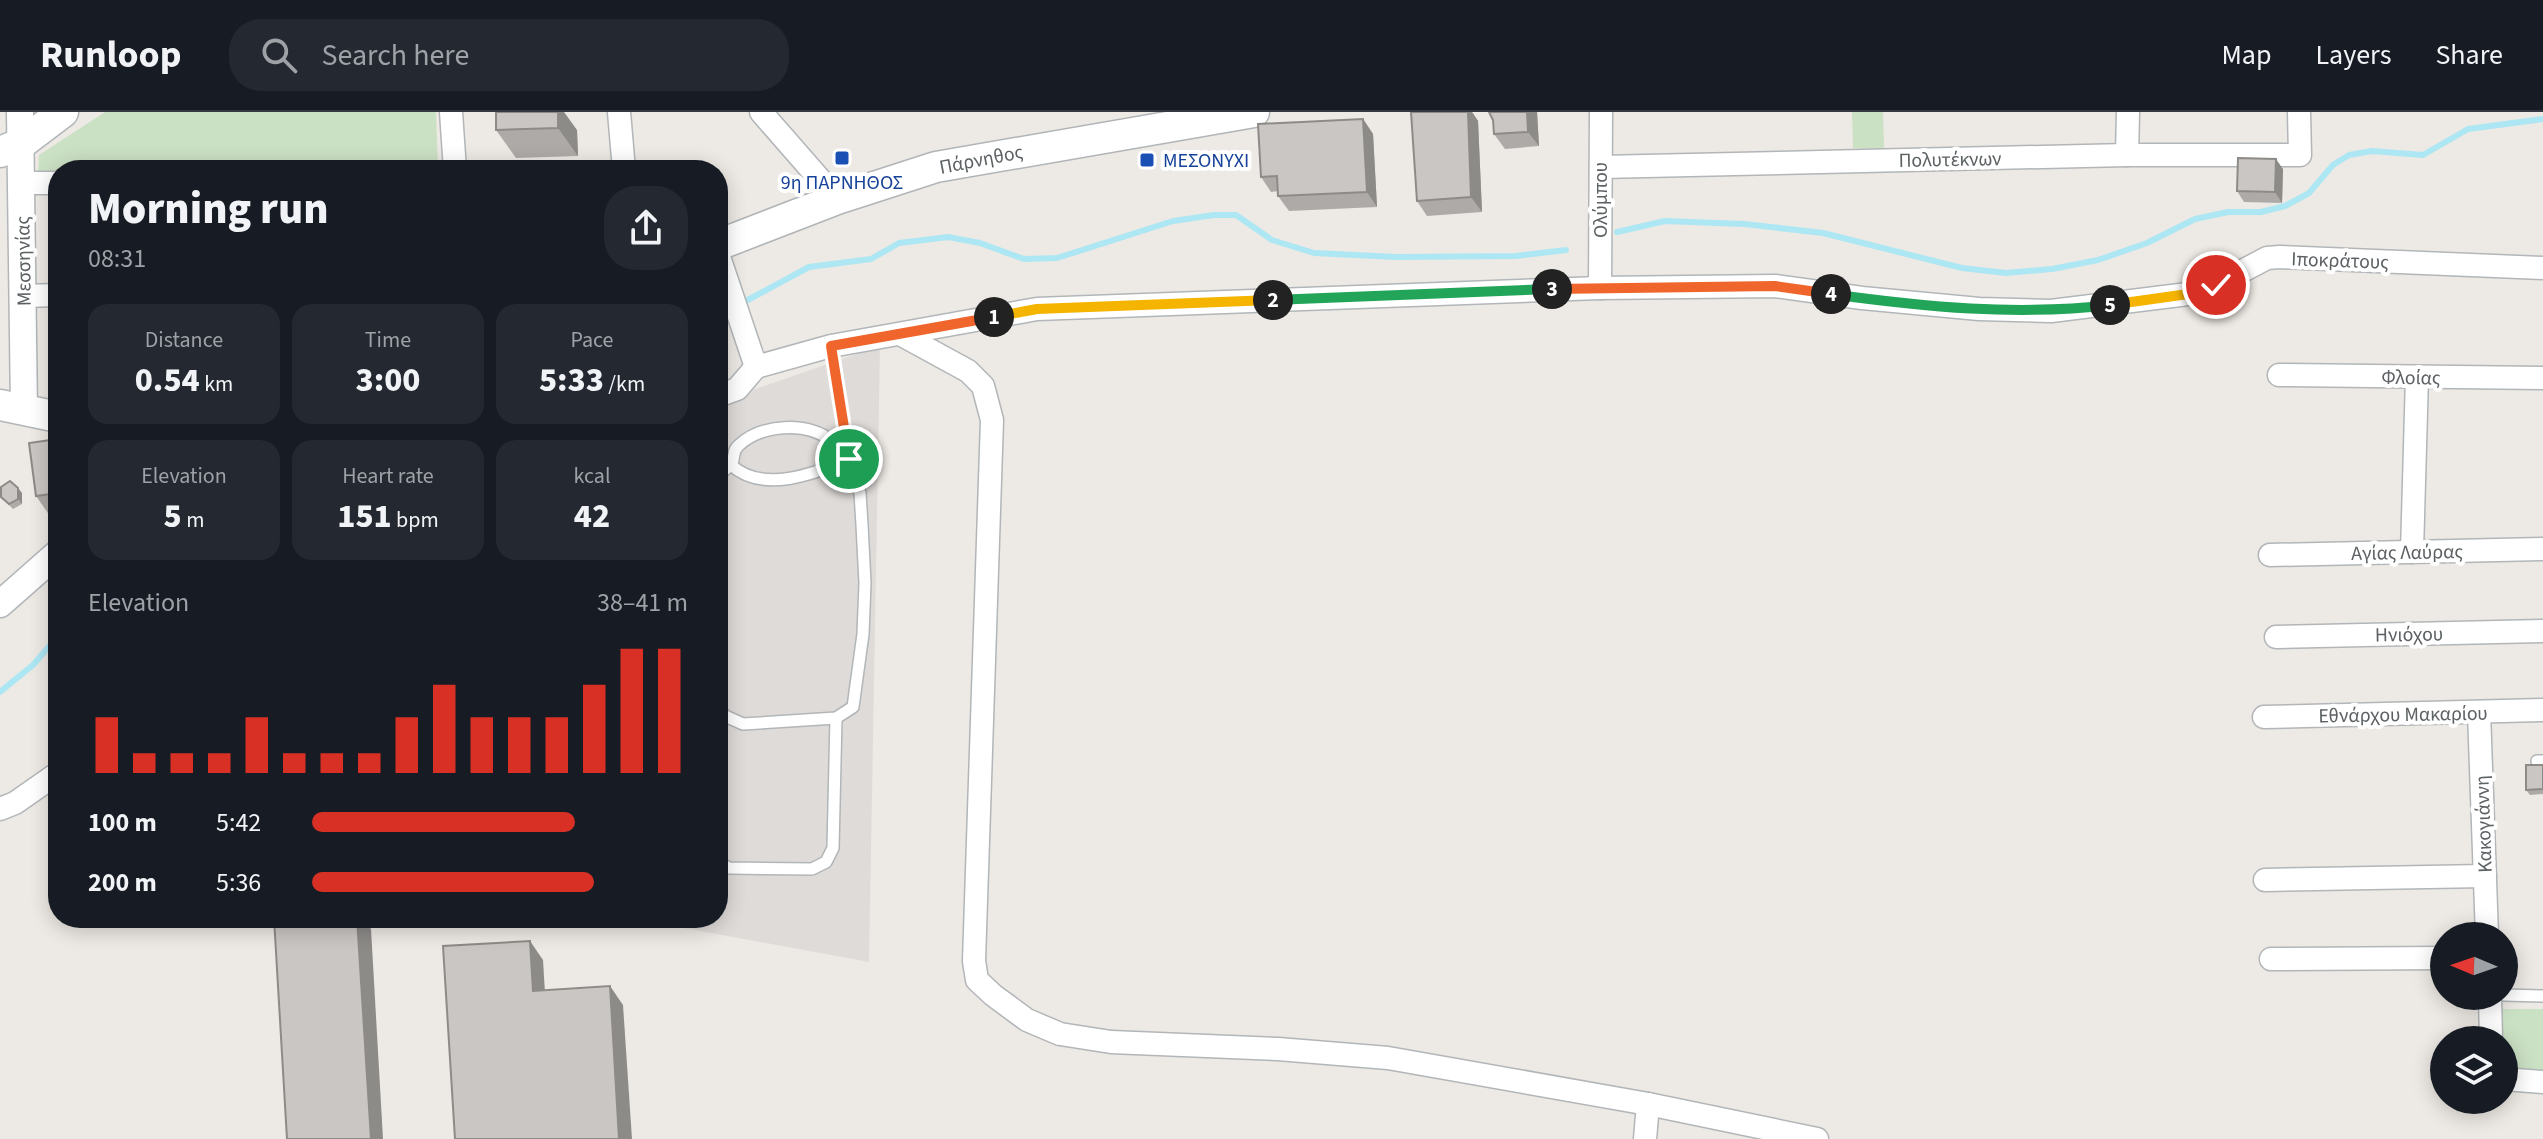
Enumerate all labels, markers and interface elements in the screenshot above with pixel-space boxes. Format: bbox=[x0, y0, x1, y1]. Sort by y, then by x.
search box bbox=[229, 19, 789, 91]
text: Runloop bbox=[40, 28, 181, 82]
icon: search bbox=[257, 33, 301, 77]
text: Search here bbox=[321, 34, 469, 77]
text: Map bbox=[2221, 35, 2271, 75]
text: Layers bbox=[2315, 35, 2391, 75]
text: Share bbox=[2435, 35, 2503, 75]
street label: Πάρνηθος bbox=[937, 138, 1026, 182]
street label: Πολυτέκνων bbox=[1898, 145, 2002, 175]
place label: ΜΕΣΟΝΥΧΙ bbox=[1163, 147, 1249, 175]
marker: 9η ΠΑΡΝΗΘΟΣ bbox=[833, 149, 851, 167]
marker: ΜΕΣΟΝΥΧΙ bbox=[1138, 151, 1156, 169]
street label: Ολύμπου bbox=[1587, 162, 1615, 238]
place label: 9η ΠΑΡΝΗΘΟΣ bbox=[781, 169, 903, 197]
text: Morning run bbox=[88, 178, 329, 241]
button: share bbox=[604, 186, 688, 270]
street label: Μεσσηνίας bbox=[9, 215, 39, 306]
text: 08:31 bbox=[88, 240, 146, 277]
street label: Ιποκράτους bbox=[2291, 245, 2390, 277]
pin bbox=[2182, 251, 2250, 319]
icon: check bbox=[2194, 263, 2238, 307]
pin: 3 bbox=[1532, 269, 1572, 309]
text: 3 bbox=[1546, 273, 1558, 305]
pin: 4 bbox=[1811, 274, 1851, 314]
text: 4 bbox=[1825, 278, 1837, 310]
pin: 2 bbox=[1253, 280, 1293, 320]
text: 2 bbox=[1267, 284, 1279, 316]
pin: 5 bbox=[2090, 285, 2130, 325]
text: 5 bbox=[2104, 289, 2116, 321]
pin: 1 bbox=[974, 297, 1014, 337]
text: 1 bbox=[988, 301, 1000, 333]
text: Distance bbox=[145, 324, 223, 356]
text: Time bbox=[365, 324, 411, 356]
text: Pace bbox=[570, 324, 614, 356]
text: 0.54 bbox=[135, 356, 200, 405]
text: 3:00 bbox=[355, 356, 421, 405]
text: 5:33 bbox=[539, 356, 604, 405]
street label: Φλοίας bbox=[2381, 363, 2441, 393]
text: km bbox=[200, 368, 233, 400]
text: /km bbox=[604, 368, 645, 400]
pin bbox=[815, 425, 883, 493]
icon: arrive bbox=[827, 437, 871, 481]
text: Elevation bbox=[141, 460, 227, 492]
text: Heart rate bbox=[342, 460, 434, 492]
text: kcal bbox=[573, 460, 611, 492]
text: 5 bbox=[164, 492, 182, 541]
text: 151 bbox=[337, 492, 392, 541]
text: 42 bbox=[574, 492, 610, 541]
text: m bbox=[182, 504, 204, 536]
text: bpm bbox=[392, 504, 439, 536]
street label: Αγίας Λαύρας bbox=[2351, 538, 2464, 568]
text: Elevation bbox=[88, 584, 189, 621]
text: 38–41 m bbox=[597, 584, 688, 621]
street label: Ηνιόχου bbox=[2375, 620, 2443, 650]
street label: Εθνάρχου Μακαρίου bbox=[2318, 700, 2488, 730]
street label: Κακογιάννη bbox=[2468, 775, 2500, 873]
text: 100 m bbox=[88, 804, 157, 841]
text: 5:42 bbox=[216, 804, 261, 841]
text: 200 m bbox=[88, 864, 157, 901]
text: 5:36 bbox=[216, 864, 261, 901]
north arrow bbox=[2430, 922, 2518, 1010]
map controls bbox=[2430, 922, 2518, 1114]
button: layers bbox=[2430, 1026, 2518, 1114]

